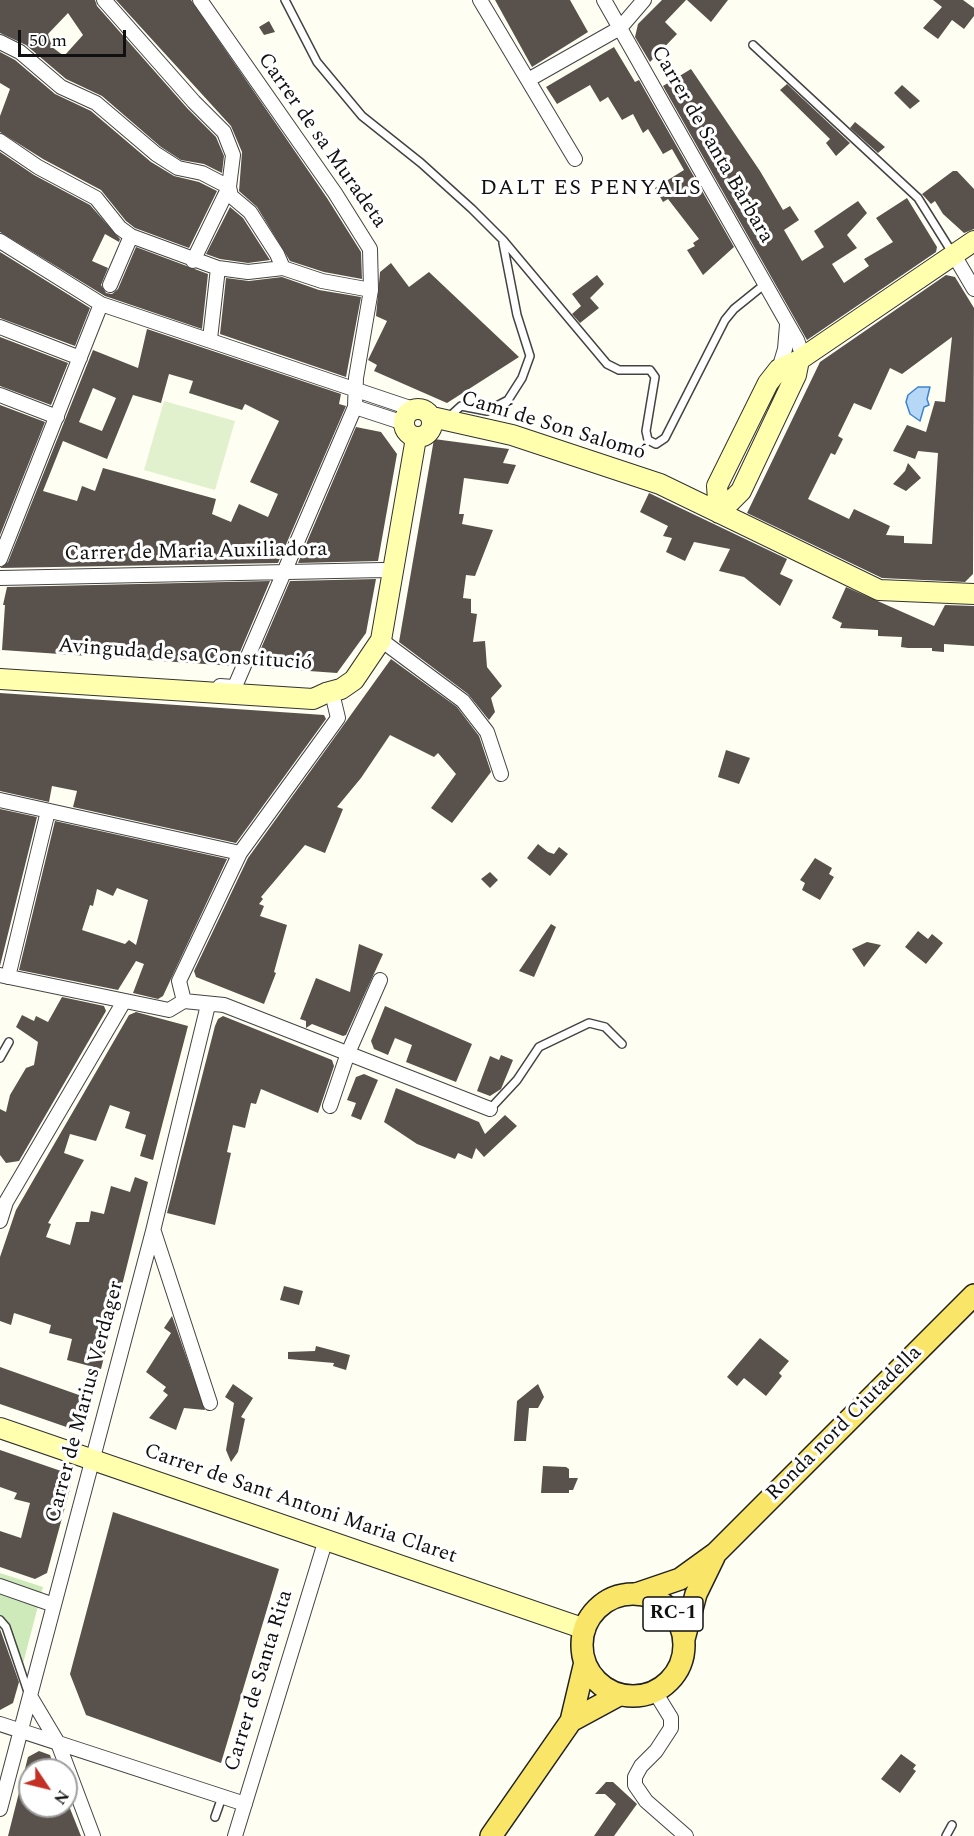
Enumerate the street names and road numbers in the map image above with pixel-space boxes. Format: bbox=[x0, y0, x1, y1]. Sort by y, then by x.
street label: Carrer de Santa Bàrbara bbox=[644, 42, 778, 248]
street label: Carrer de sa Muradeta bbox=[251, 49, 391, 233]
street label: Camí de Son Salomó bbox=[458, 387, 648, 467]
street label: Carrer de Maria Auxiliadora bbox=[64, 538, 328, 568]
street label: Avinguda de sa Constitució bbox=[57, 635, 313, 677]
street label: Carrer de Marius Verdager bbox=[42, 1278, 130, 1526]
street label: Ronda nord Ciutadella bbox=[762, 1341, 928, 1507]
street label: Carrer de Sant Antoni Maria Claret bbox=[140, 1440, 460, 1570]
street label: Carrer de Santa Rita bbox=[220, 1587, 300, 1775]
road number: RC-1 bbox=[643, 1597, 703, 1631]

